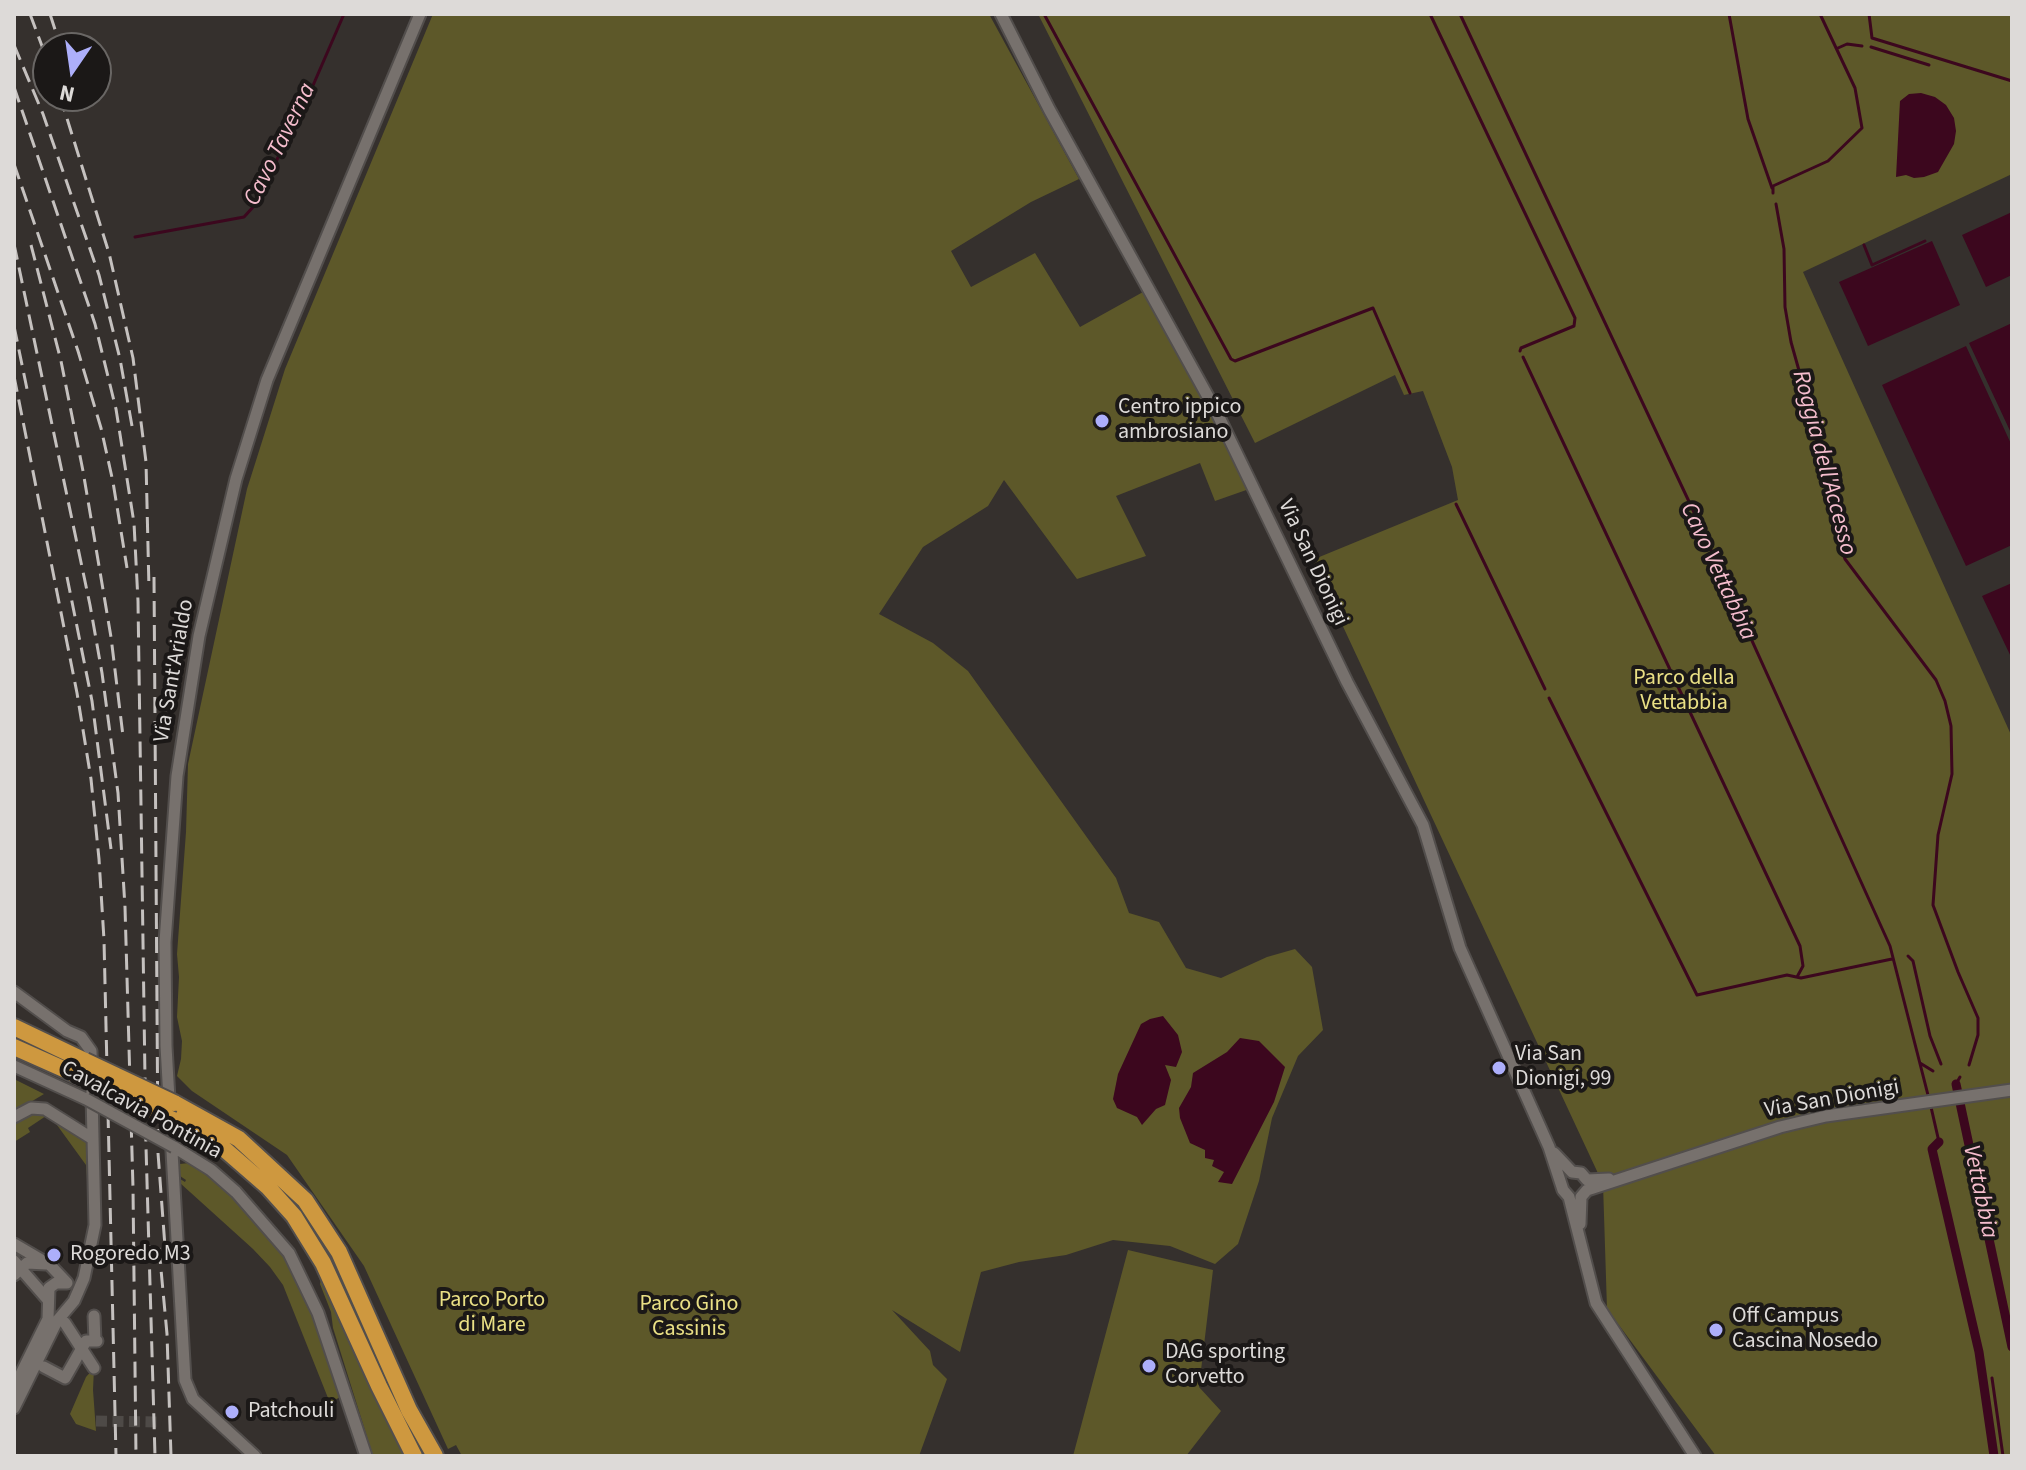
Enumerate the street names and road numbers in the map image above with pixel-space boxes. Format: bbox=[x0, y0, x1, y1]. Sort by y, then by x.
street label: Via San Dionigi bbox=[1271, 496, 1353, 630]
street label: Via Sant'Arialdo bbox=[149, 597, 201, 745]
street label: Cavalcavia Pontinia bbox=[56, 1056, 226, 1166]
street label: Via San Dionigi bbox=[1763, 1075, 1901, 1125]

